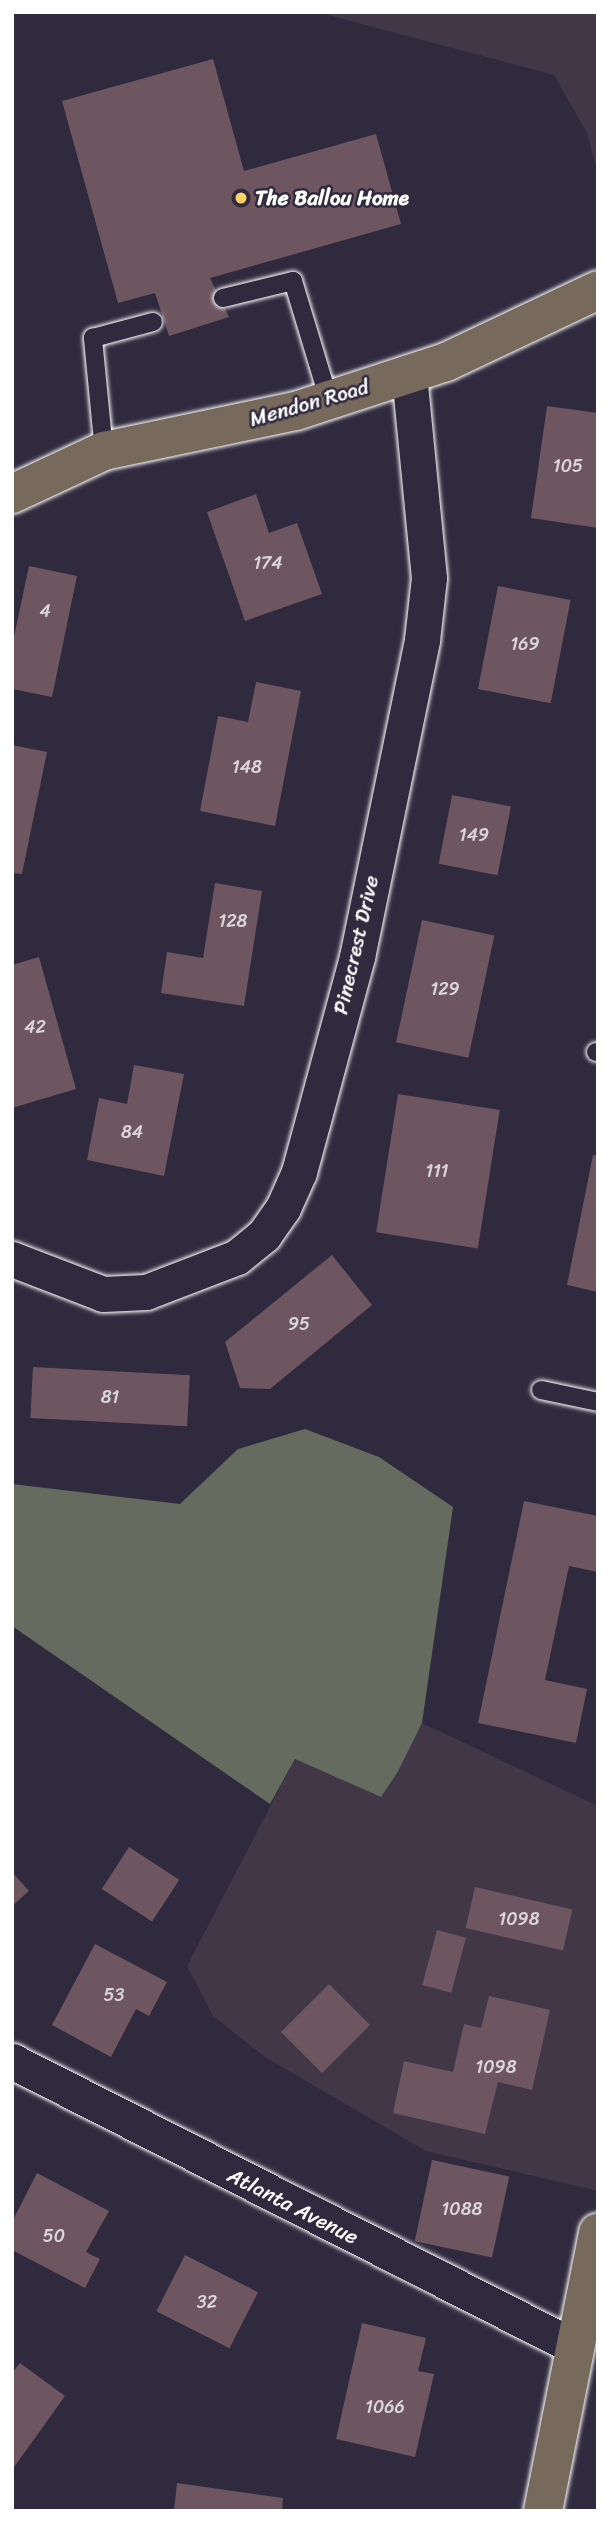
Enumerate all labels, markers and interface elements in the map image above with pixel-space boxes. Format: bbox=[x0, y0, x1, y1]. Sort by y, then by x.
place label: The Ballou Home bbox=[255, 185, 410, 211]
marker: The Ballou Home bbox=[233, 190, 249, 206]
street label: Mendon Road bbox=[246, 374, 372, 432]
house number: 105 bbox=[553, 455, 583, 477]
house number: 174 bbox=[253, 552, 283, 574]
house number: 4 bbox=[39, 600, 51, 622]
house number: 169 bbox=[511, 633, 539, 655]
house number: 148 bbox=[232, 756, 262, 778]
house number: 149 bbox=[459, 824, 489, 846]
street label: Pinecrest Drive bbox=[328, 873, 384, 1017]
house number: 128 bbox=[219, 910, 247, 932]
house number: 129 bbox=[430, 978, 460, 1000]
house number: 42 bbox=[24, 1016, 46, 1038]
house number: 84 bbox=[121, 1121, 143, 1143]
house number: 111 bbox=[425, 1160, 449, 1182]
house number: 95 bbox=[288, 1313, 310, 1335]
house number: 81 bbox=[101, 1386, 119, 1408]
house number: 1098 bbox=[498, 1908, 540, 1930]
house number: 53 bbox=[104, 1984, 124, 2006]
house number: 1098 bbox=[475, 2056, 517, 2078]
street label: Atlanta Avenue bbox=[224, 2162, 362, 2250]
house number: 1088 bbox=[442, 2198, 482, 2220]
house number: 50 bbox=[43, 2225, 65, 2247]
house number: 32 bbox=[197, 2291, 217, 2313]
house number: 1066 bbox=[365, 2396, 405, 2418]

